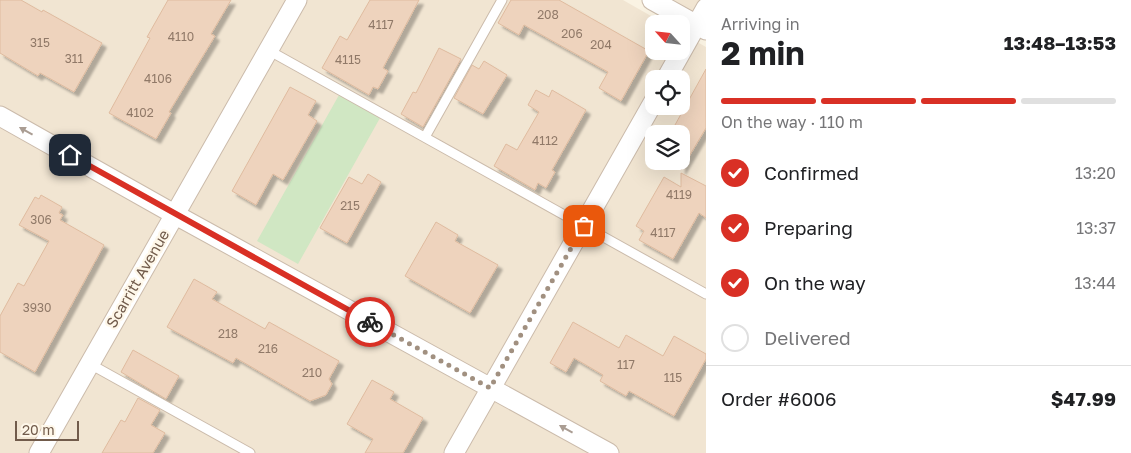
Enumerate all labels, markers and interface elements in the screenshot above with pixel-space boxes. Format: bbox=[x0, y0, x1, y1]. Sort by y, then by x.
house number: 208 bbox=[537, 7, 559, 22]
text: Arriving in bbox=[721, 14, 800, 34]
north arrow bbox=[645, 15, 690, 60]
map controls bbox=[645, 15, 690, 170]
house number: 4117 bbox=[368, 17, 394, 32]
house number: 206 bbox=[561, 26, 583, 41]
house number: 4110 bbox=[168, 29, 194, 44]
text: 13:48–13:53 bbox=[1004, 31, 1116, 54]
text: 2 min bbox=[721, 34, 805, 72]
house number: 315 bbox=[30, 35, 50, 50]
house number: 204 bbox=[590, 37, 612, 52]
house number: 311 bbox=[65, 51, 84, 66]
house number: 4115 bbox=[335, 52, 361, 67]
button: locate bbox=[645, 70, 690, 115]
house number: 4106 bbox=[144, 71, 172, 86]
house number: 4102 bbox=[126, 105, 154, 120]
text: On the way · 110 m bbox=[721, 112, 863, 132]
button: layers bbox=[645, 125, 690, 170]
one-way arrow bbox=[19, 126, 32, 135]
house number: 4112 bbox=[532, 133, 558, 148]
pin bbox=[49, 134, 91, 176]
icon: home bbox=[56, 141, 84, 169]
icon: check bbox=[721, 159, 749, 187]
text: Confirmed bbox=[764, 161, 859, 184]
text: 13:20 bbox=[1075, 163, 1116, 183]
house number: 4119 bbox=[666, 187, 692, 202]
house number: 215 bbox=[340, 198, 360, 213]
pin bbox=[563, 205, 605, 247]
house number: 306 bbox=[30, 212, 52, 227]
icon: bag bbox=[570, 212, 598, 240]
icon: check bbox=[721, 214, 749, 242]
text: Preparing bbox=[764, 216, 853, 239]
text: 13:37 bbox=[1076, 218, 1116, 238]
house number: 4117 bbox=[650, 225, 676, 240]
street label: Scarritt Avenue bbox=[102, 226, 173, 331]
icon: check bbox=[721, 269, 749, 297]
text: On the way bbox=[764, 271, 866, 294]
text: 13:44 bbox=[1075, 273, 1116, 293]
courier bbox=[345, 297, 395, 347]
house number: 3930 bbox=[23, 300, 51, 315]
icon: bike bbox=[356, 308, 384, 336]
house number: 218 bbox=[218, 326, 238, 341]
text: Delivered bbox=[764, 326, 851, 349]
house number: 216 bbox=[258, 341, 278, 356]
house number: 117 bbox=[617, 357, 635, 372]
house number: 210 bbox=[302, 365, 322, 380]
house number: 115 bbox=[664, 370, 682, 385]
text: Order #6006 bbox=[721, 387, 837, 410]
text: $47.99 bbox=[1051, 387, 1116, 410]
scale bar bbox=[15, 418, 79, 441]
text: 20 m bbox=[22, 421, 55, 438]
one-way arrow bbox=[559, 425, 573, 434]

